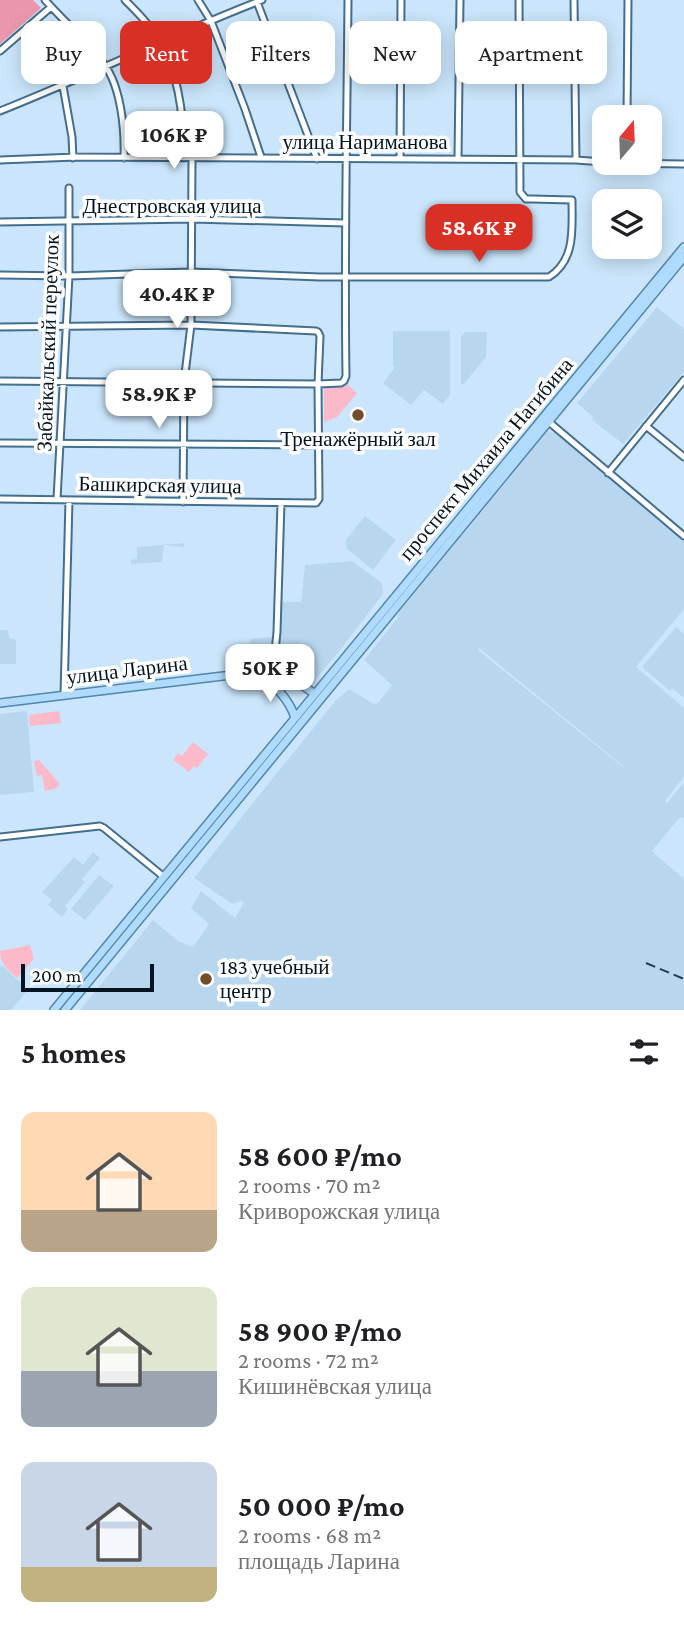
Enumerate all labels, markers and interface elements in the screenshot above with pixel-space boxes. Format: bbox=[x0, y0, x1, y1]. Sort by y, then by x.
chip: Buy bbox=[21, 21, 106, 84]
chip: Rent bbox=[120, 21, 212, 84]
chip: Filters bbox=[226, 21, 335, 84]
chip: New bbox=[349, 21, 441, 84]
chip: Apartment bbox=[455, 21, 607, 84]
north arrow bbox=[592, 105, 662, 175]
map controls bbox=[592, 105, 662, 259]
pin: 106K ₽ bbox=[117, 111, 231, 171]
text: 106K ₽ bbox=[140, 121, 208, 147]
street label: улица Нариманова bbox=[282, 130, 448, 154]
button: layers bbox=[592, 189, 662, 259]
street label: Днестровская улица bbox=[83, 194, 262, 218]
pin: 58.6K ₽ bbox=[414, 204, 544, 264]
text: 58.6K ₽ bbox=[441, 214, 517, 240]
street label: Забайкальский переулок bbox=[32, 233, 64, 452]
pin: 40.4K ₽ bbox=[112, 270, 242, 330]
text: 40.4K ₽ bbox=[139, 280, 215, 306]
street label: проспект Михаила Нагибина bbox=[394, 352, 578, 565]
pin: 58.9K ₽ bbox=[94, 370, 224, 430]
text: 58.9K ₽ bbox=[121, 380, 197, 406]
marker: Тренажёрный зал bbox=[350, 407, 366, 423]
place label: Тренажёрный зал bbox=[280, 427, 436, 451]
street label: Башкирская улица bbox=[78, 472, 243, 498]
pin: 50K ₽ bbox=[221, 644, 319, 704]
street label: улица Ларина bbox=[65, 651, 190, 689]
text: 50K ₽ bbox=[241, 654, 299, 680]
place label: 183 учебный центр bbox=[220, 955, 329, 1003]
scale bar bbox=[21, 961, 154, 993]
text: 200 m bbox=[32, 965, 81, 986]
marker: 183 учебный центр bbox=[198, 971, 214, 987]
icon: filters bbox=[625, 1033, 663, 1071]
text: 5 homes bbox=[21, 1036, 126, 1069]
text: 58 600 ₽/mo bbox=[238, 1139, 402, 1172]
icon: home bbox=[77, 1140, 161, 1224]
text: 2 rooms · 70 m² bbox=[238, 1172, 381, 1198]
text: Криворожская улица bbox=[238, 1198, 440, 1224]
text: 58 900 ₽/mo bbox=[238, 1314, 402, 1347]
icon: home bbox=[77, 1315, 161, 1399]
text: 2 rooms · 72 m² bbox=[238, 1347, 379, 1373]
text: Кишинёвская улица bbox=[238, 1373, 432, 1399]
text: 50 000 ₽/mo bbox=[238, 1489, 405, 1522]
icon: home bbox=[77, 1490, 161, 1574]
text: 2 rooms · 68 m² bbox=[238, 1522, 381, 1548]
text: площадь Ларина bbox=[238, 1548, 400, 1574]

